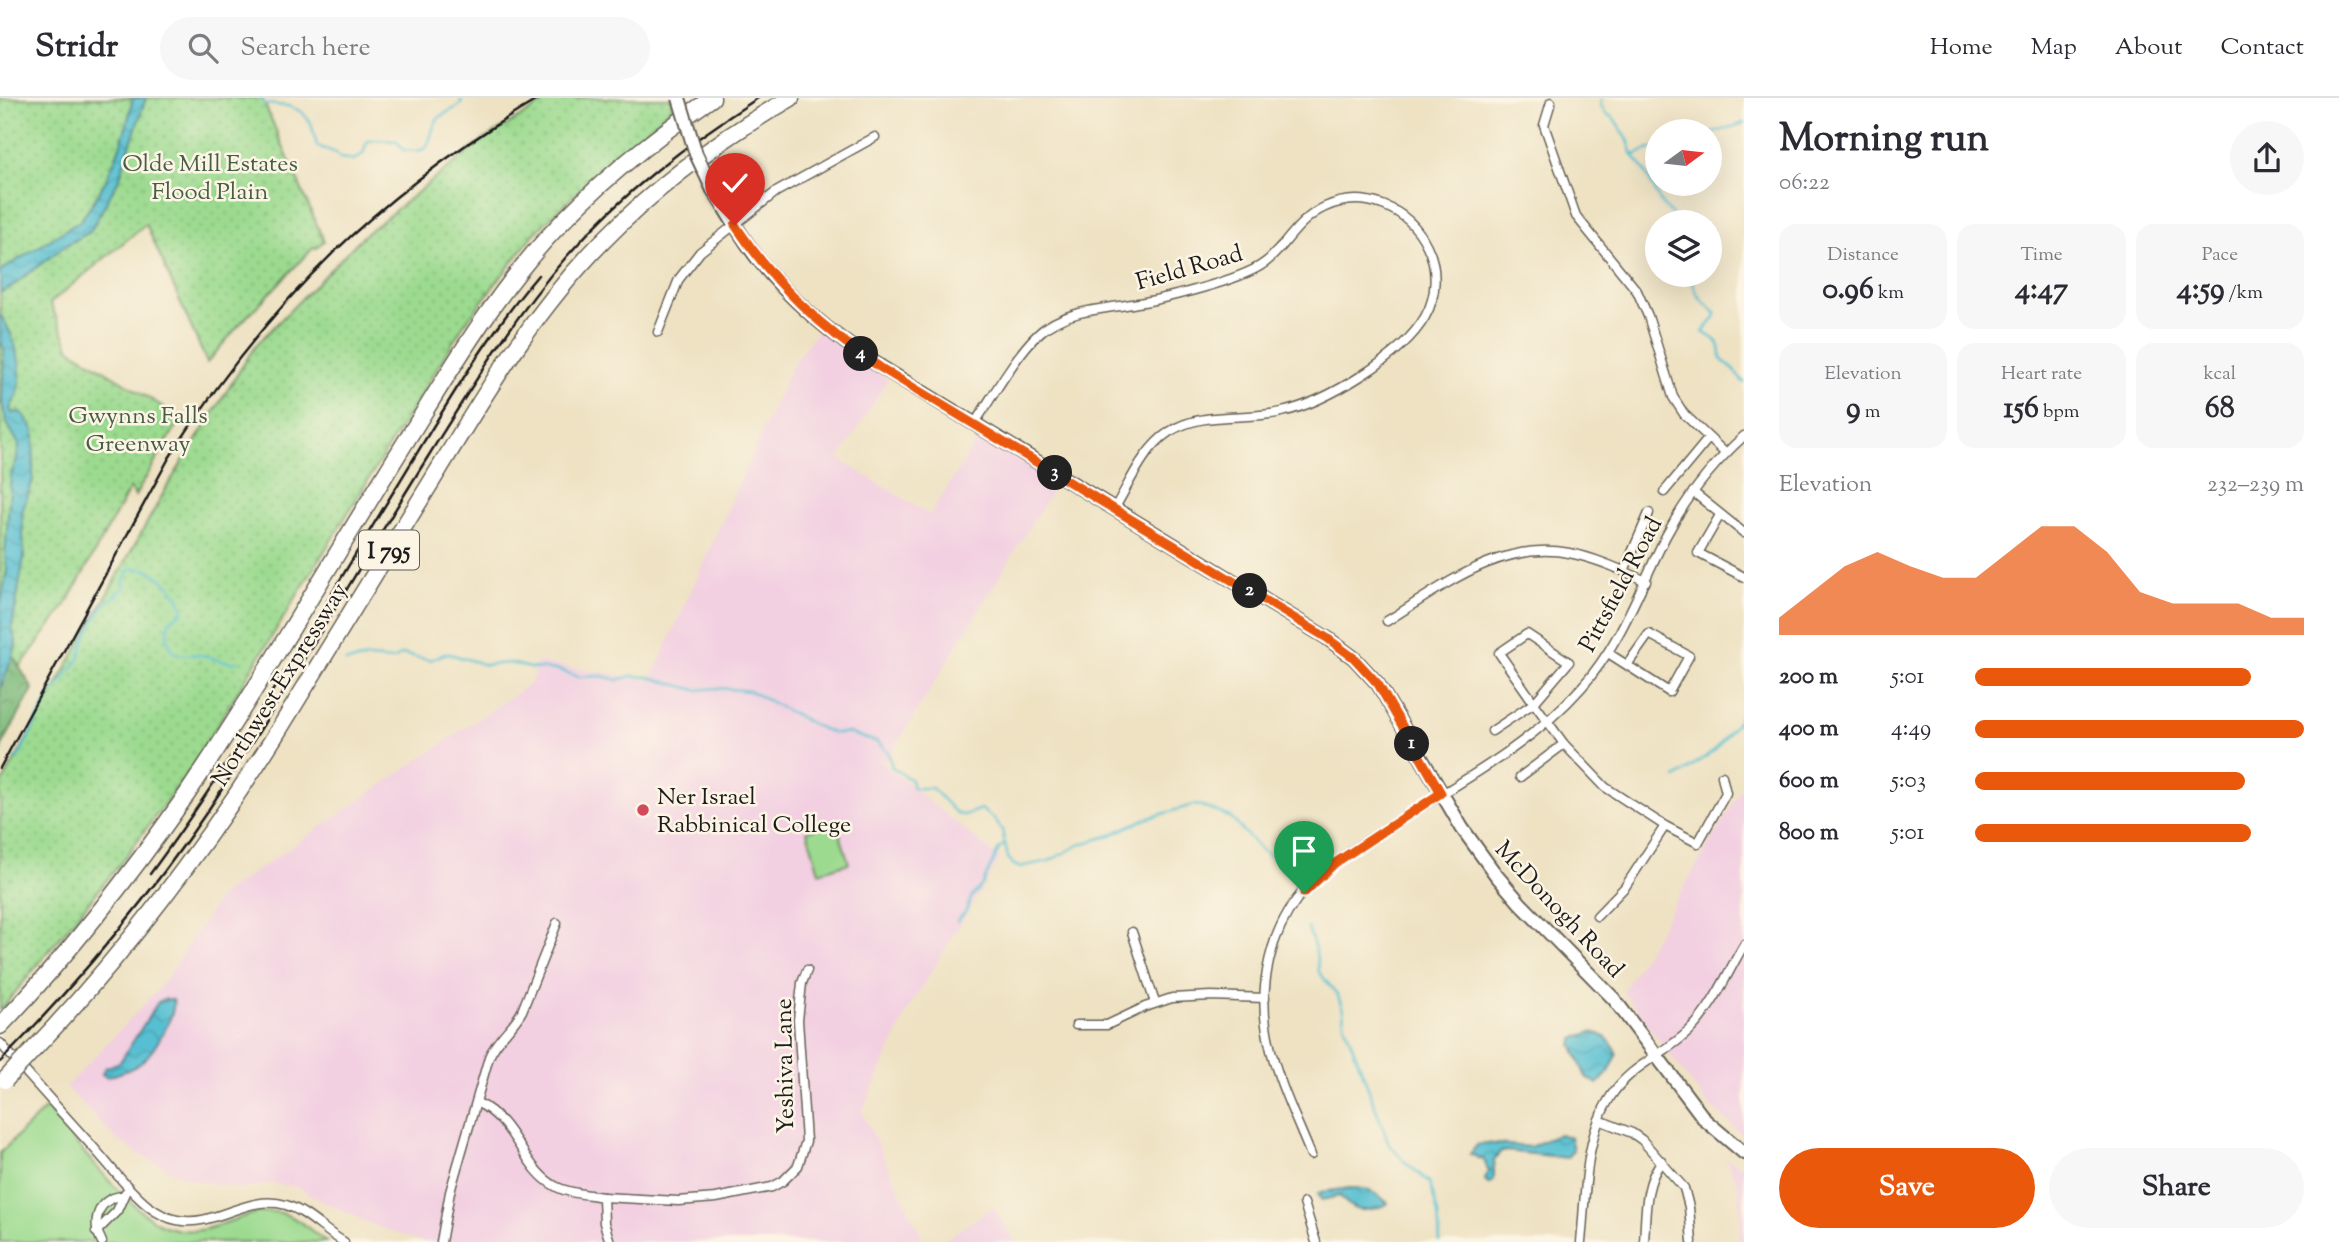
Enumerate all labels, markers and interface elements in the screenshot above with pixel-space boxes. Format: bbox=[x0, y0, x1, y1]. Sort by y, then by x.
search box bbox=[160, 17, 650, 80]
text: Stridr bbox=[35, 24, 118, 72]
icon: search bbox=[184, 29, 222, 67]
text: Search here bbox=[240, 30, 371, 67]
text: Home bbox=[1930, 31, 1993, 65]
text: Map bbox=[2031, 31, 2077, 65]
text: About bbox=[2115, 31, 2182, 65]
text: Contact bbox=[2220, 31, 2304, 65]
text: Morning run bbox=[1779, 114, 1989, 168]
north arrow bbox=[1645, 119, 1722, 196]
map controls bbox=[1645, 119, 1722, 287]
button: share bbox=[2230, 121, 2304, 195]
park label: Olde Mill Estates Flood Plain bbox=[122, 148, 298, 210]
pin bbox=[705, 153, 765, 225]
icon: check bbox=[716, 164, 754, 202]
text: 06:22 bbox=[1779, 167, 1830, 200]
button: layers bbox=[1645, 210, 1722, 287]
street label: Field Road bbox=[1132, 237, 1247, 300]
text: Distance bbox=[1827, 242, 1899, 269]
text: Time bbox=[2020, 242, 2063, 269]
text: Pace bbox=[2202, 242, 2238, 269]
text: 0.96 bbox=[1822, 269, 1874, 312]
text: 4:47 bbox=[2015, 269, 2068, 312]
text: 4:59 bbox=[2177, 269, 2225, 312]
text: km bbox=[1874, 280, 1904, 307]
text: /km bbox=[2225, 280, 2263, 307]
pin: 4 bbox=[844, 336, 878, 372]
text: 4 bbox=[856, 340, 865, 367]
text: Elevation bbox=[1825, 361, 1902, 388]
text: Heart rate bbox=[2001, 361, 2082, 388]
text: kcal bbox=[2203, 361, 2236, 388]
text: 9 bbox=[1846, 388, 1861, 431]
text: 156 bbox=[2004, 388, 2039, 431]
text: 68 bbox=[2205, 388, 2235, 431]
text: m bbox=[1861, 399, 1880, 426]
text: bpm bbox=[2039, 399, 2079, 426]
park label: Gwynns Falls Greenway bbox=[68, 400, 208, 462]
pin: 3 bbox=[1038, 456, 1072, 490]
text: 3 bbox=[1051, 459, 1058, 486]
text: Elevation bbox=[1779, 469, 1872, 502]
text: 232–239 m bbox=[2207, 469, 2304, 502]
street label: Pittsfield Road bbox=[1572, 511, 1672, 659]
road number: I 795 bbox=[359, 530, 419, 570]
pin: 2 bbox=[1232, 574, 1268, 608]
street label: Northwest Expressway bbox=[204, 577, 357, 794]
text: 2 bbox=[1245, 577, 1254, 604]
text: 200 m bbox=[1779, 661, 1838, 694]
text: 5:01 bbox=[1891, 661, 1924, 694]
text: 400 m bbox=[1779, 713, 1839, 746]
text: 4:49 bbox=[1891, 713, 1931, 746]
pin: 1 bbox=[1394, 726, 1430, 762]
text: 1 bbox=[1408, 730, 1415, 757]
text: 600 m bbox=[1779, 765, 1839, 798]
text: 5:03 bbox=[1891, 765, 1926, 798]
place label: Ner Israel Rabbinical College bbox=[657, 781, 851, 843]
marker: Ner Israel Rabbinical College bbox=[635, 802, 651, 818]
text: 800 m bbox=[1779, 817, 1839, 850]
text: 5:01 bbox=[1891, 817, 1924, 850]
pin bbox=[1274, 821, 1334, 893]
icon: arrive bbox=[1285, 832, 1323, 870]
street label: McDonogh Road bbox=[1486, 834, 1631, 987]
street label: Yeshiva Lane bbox=[768, 998, 804, 1134]
button: Save bbox=[1779, 1148, 2035, 1228]
button: Share bbox=[2049, 1148, 2304, 1228]

